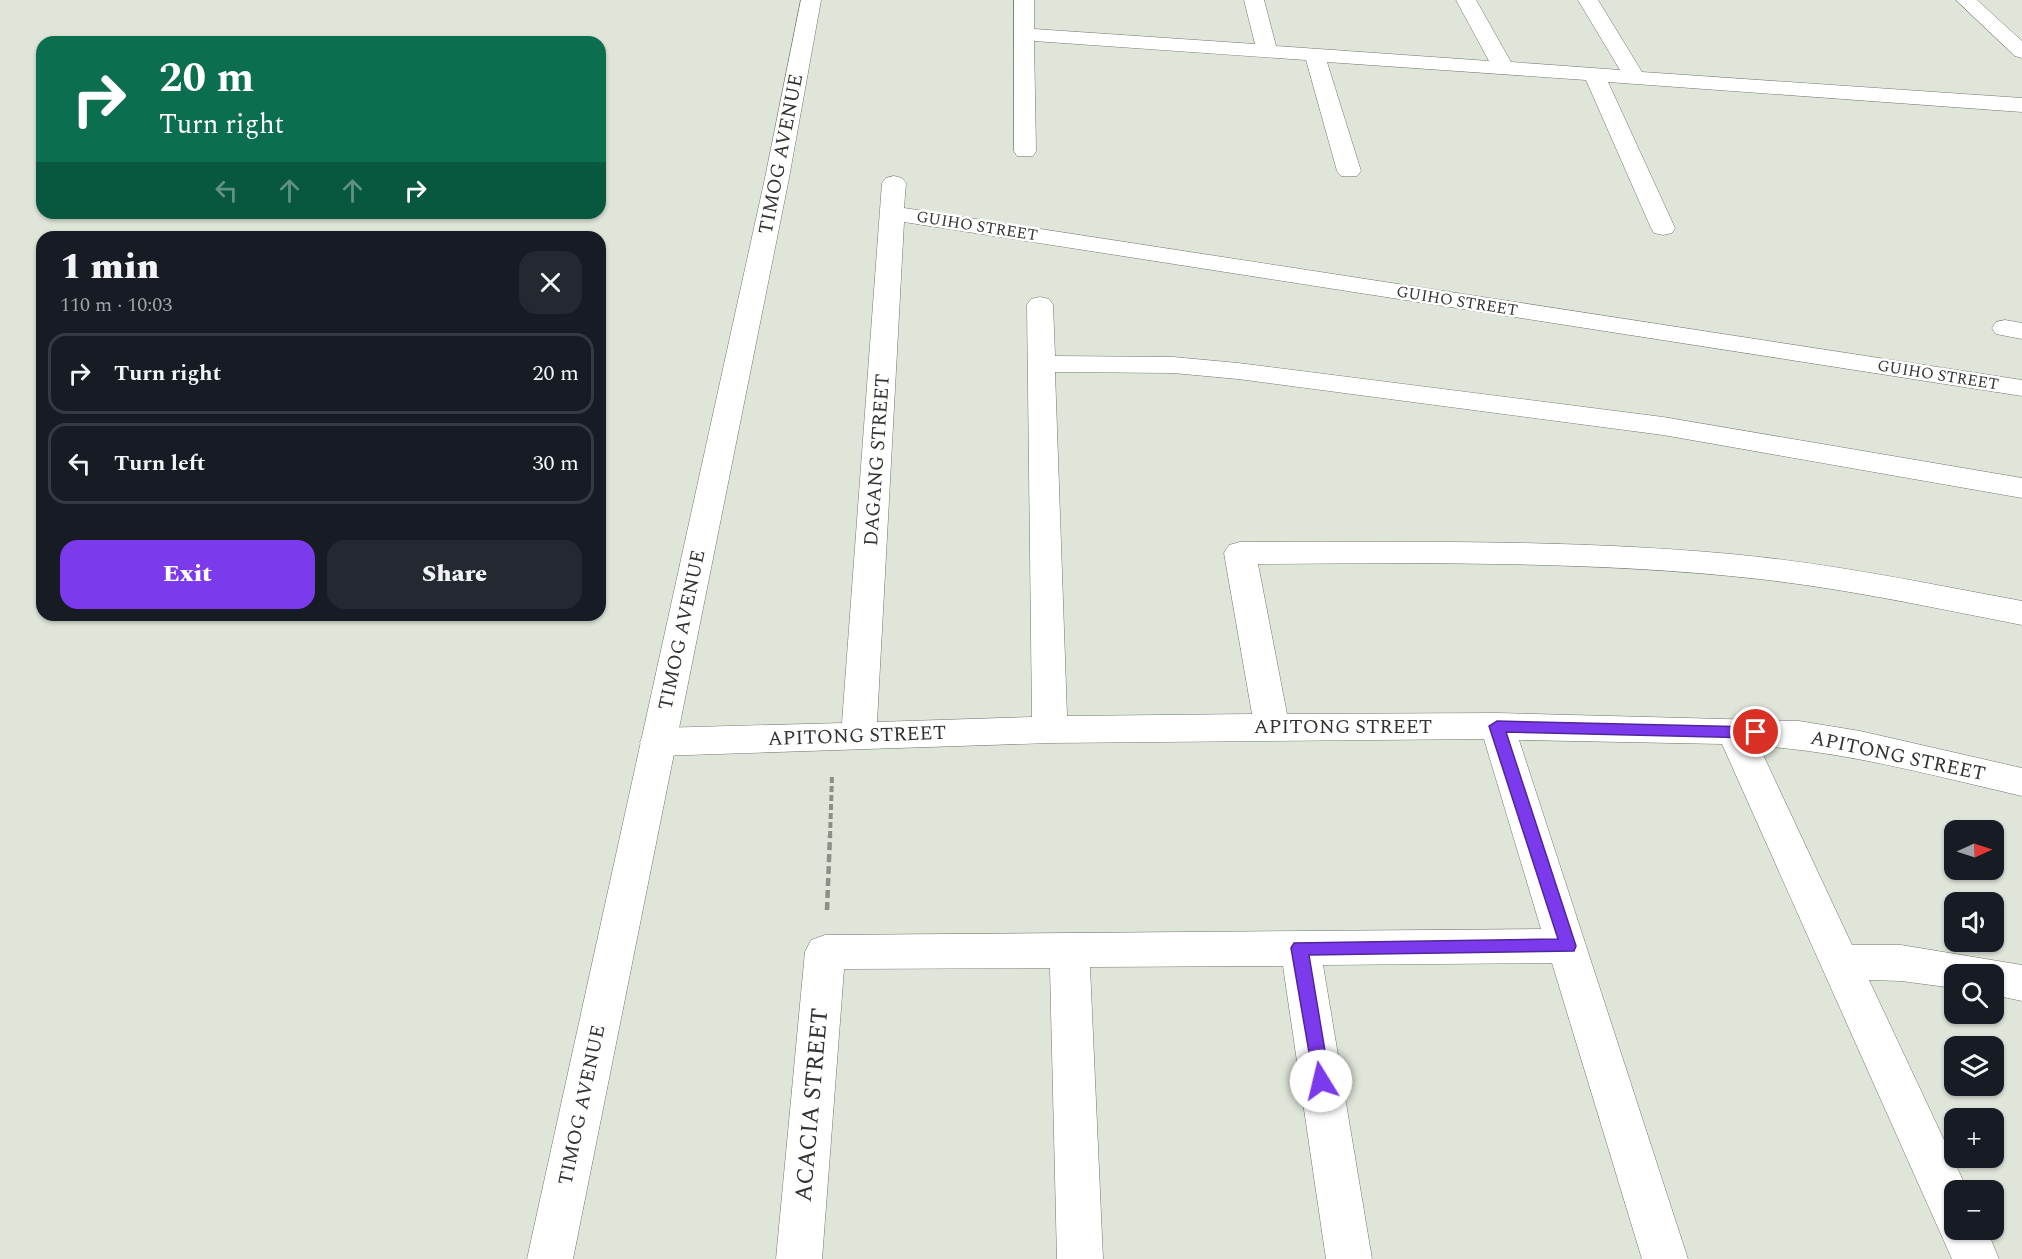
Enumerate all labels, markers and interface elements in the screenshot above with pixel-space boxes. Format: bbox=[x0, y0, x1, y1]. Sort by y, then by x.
text: 20 m bbox=[159, 47, 254, 110]
icon: right bbox=[60, 60, 138, 138]
street label: TIMOG AVENUE bbox=[751, 71, 811, 237]
text: Turn right bbox=[159, 104, 284, 146]
icon: left bbox=[210, 174, 243, 207]
icon: ahead bbox=[273, 174, 306, 207]
icon: ahead bbox=[336, 174, 369, 207]
icon: right bbox=[399, 174, 432, 207]
street label: GUIHO STREET bbox=[915, 205, 1040, 247]
text: 1 min bbox=[60, 240, 160, 295]
button: close bbox=[519, 251, 582, 314]
street label: GUIHO STREET bbox=[1395, 280, 1520, 322]
text: 110 m · 10:03 bbox=[60, 290, 172, 320]
street label: GUIHO STREET bbox=[1876, 354, 2001, 396]
icon: right bbox=[63, 357, 96, 390]
text: Turn right bbox=[114, 357, 221, 390]
text: 20 m bbox=[533, 357, 579, 390]
street label: DAGANG STREET bbox=[856, 373, 898, 547]
icon: left bbox=[63, 447, 96, 480]
text: Turn left bbox=[114, 447, 206, 480]
text: 30 m bbox=[533, 447, 579, 480]
button: Exit bbox=[60, 540, 315, 609]
button: Share bbox=[327, 540, 582, 609]
street label: TIMOG AVENUE bbox=[650, 547, 714, 713]
pin bbox=[1730, 706, 1781, 757]
street label: APITONG STREET bbox=[1254, 712, 1432, 742]
icon: arrive bbox=[1739, 715, 1772, 748]
street label: APITONG STREET bbox=[767, 718, 947, 754]
street label: APITONG STREET bbox=[1808, 723, 1988, 789]
north arrow bbox=[1944, 820, 2004, 880]
map controls bbox=[1944, 820, 2004, 1240]
button: sound bbox=[1944, 892, 2004, 952]
button: search bbox=[1944, 964, 2004, 1024]
street label: ACACIA STREET bbox=[786, 1007, 838, 1203]
street label: TIMOG AVENUE bbox=[550, 1022, 614, 1188]
button: layers bbox=[1944, 1036, 2004, 1096]
position arrow bbox=[1289, 1049, 1353, 1113]
button: + bbox=[1944, 1108, 2004, 1168]
button: − bbox=[1944, 1180, 2004, 1240]

